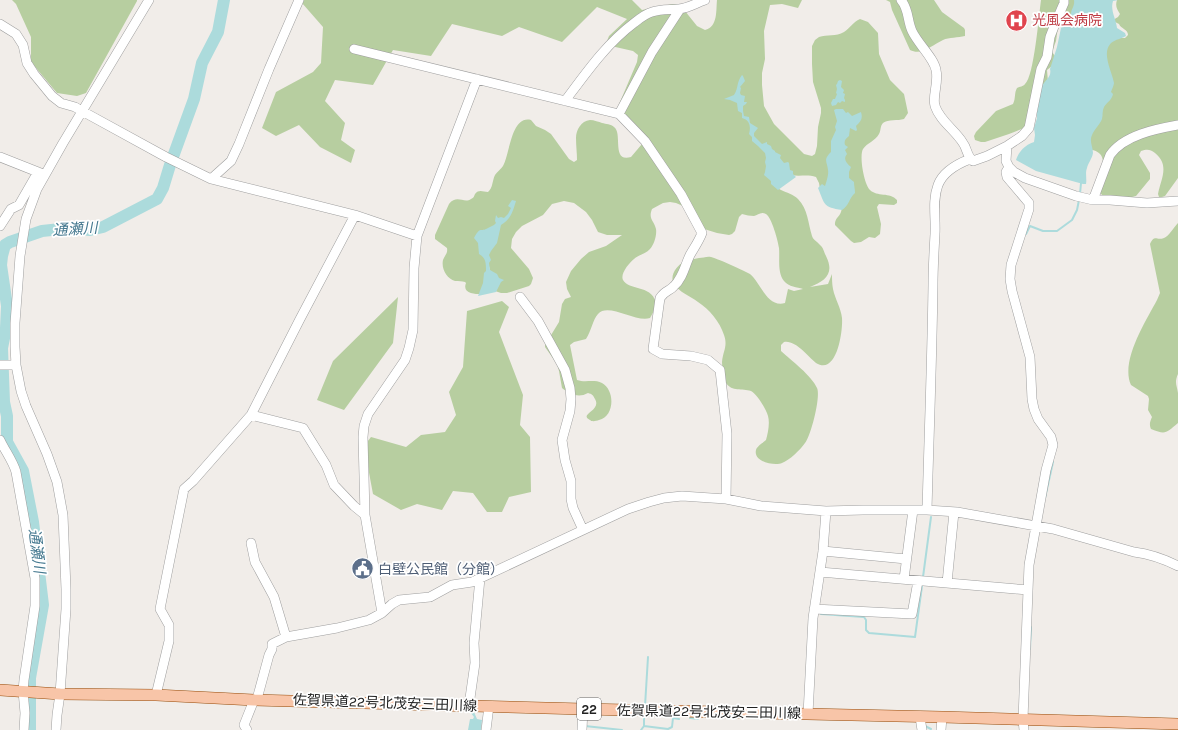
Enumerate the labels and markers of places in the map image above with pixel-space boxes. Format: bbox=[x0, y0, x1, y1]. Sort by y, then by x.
hospital icon: 光風会病院 bbox=[1004, 7, 1030, 33]
place label: 光風会病院 bbox=[1032, 12, 1102, 29]
public building icon: 白壁公民館（分館） bbox=[350, 556, 376, 582]
place label: 白壁公民館（分館） bbox=[378, 561, 504, 578]

